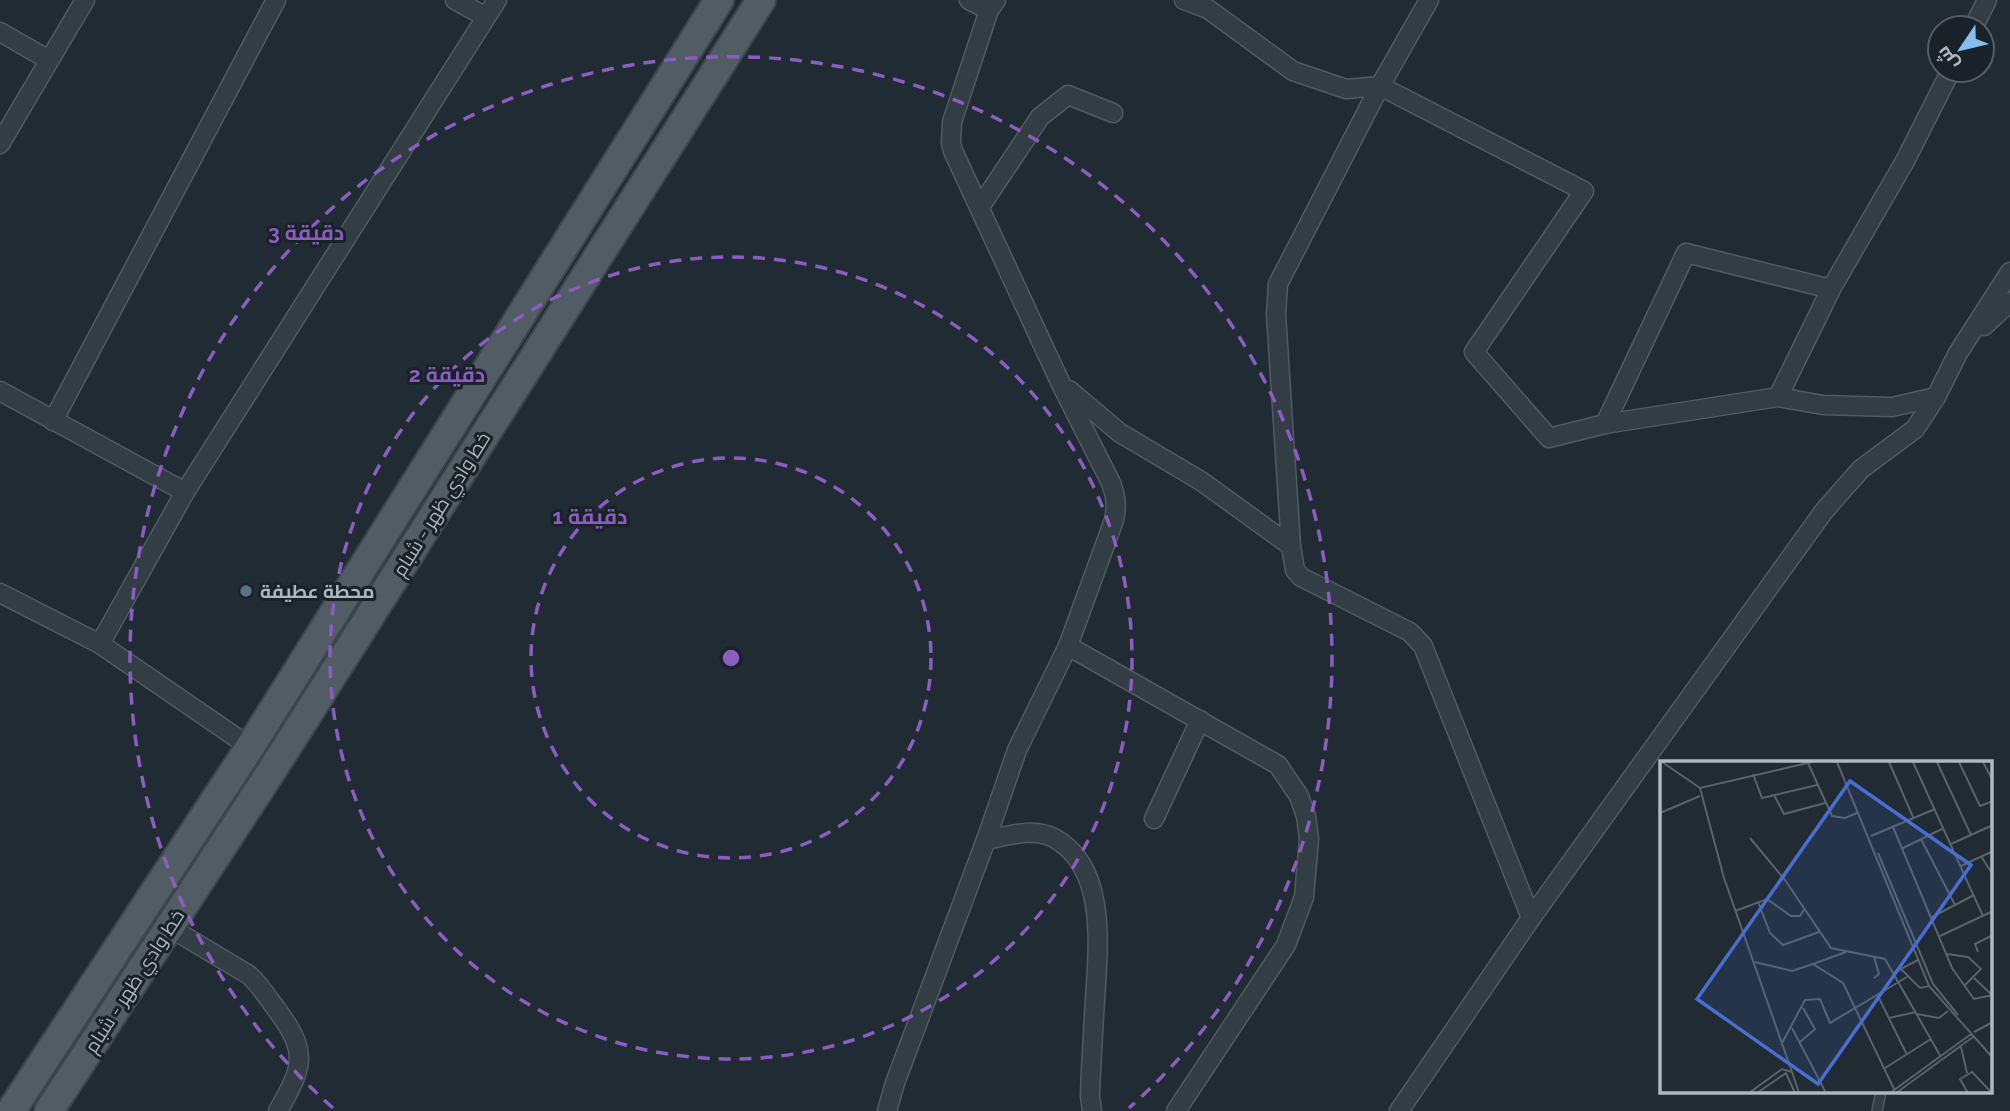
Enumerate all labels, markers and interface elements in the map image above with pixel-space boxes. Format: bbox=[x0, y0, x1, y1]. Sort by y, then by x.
north arrow bbox=[1926, 14, 1996, 84]
text: ش bbox=[1931, 42, 1964, 75]
text: 3 دقيقة bbox=[268, 220, 344, 245]
text: 2 دقيقة bbox=[409, 362, 485, 387]
street label: خط وادي ظهر - شبام bbox=[388, 428, 498, 582]
text: 1 دقيقة bbox=[553, 504, 627, 529]
place label: محطة عطيفة bbox=[260, 580, 375, 602]
marker: محطة عطيفة bbox=[238, 583, 254, 599]
centre of rings bbox=[719, 646, 743, 670]
inset map bbox=[1660, 761, 1993, 1094]
street label: خط وادي ظهر - شبام bbox=[80, 905, 192, 1059]

